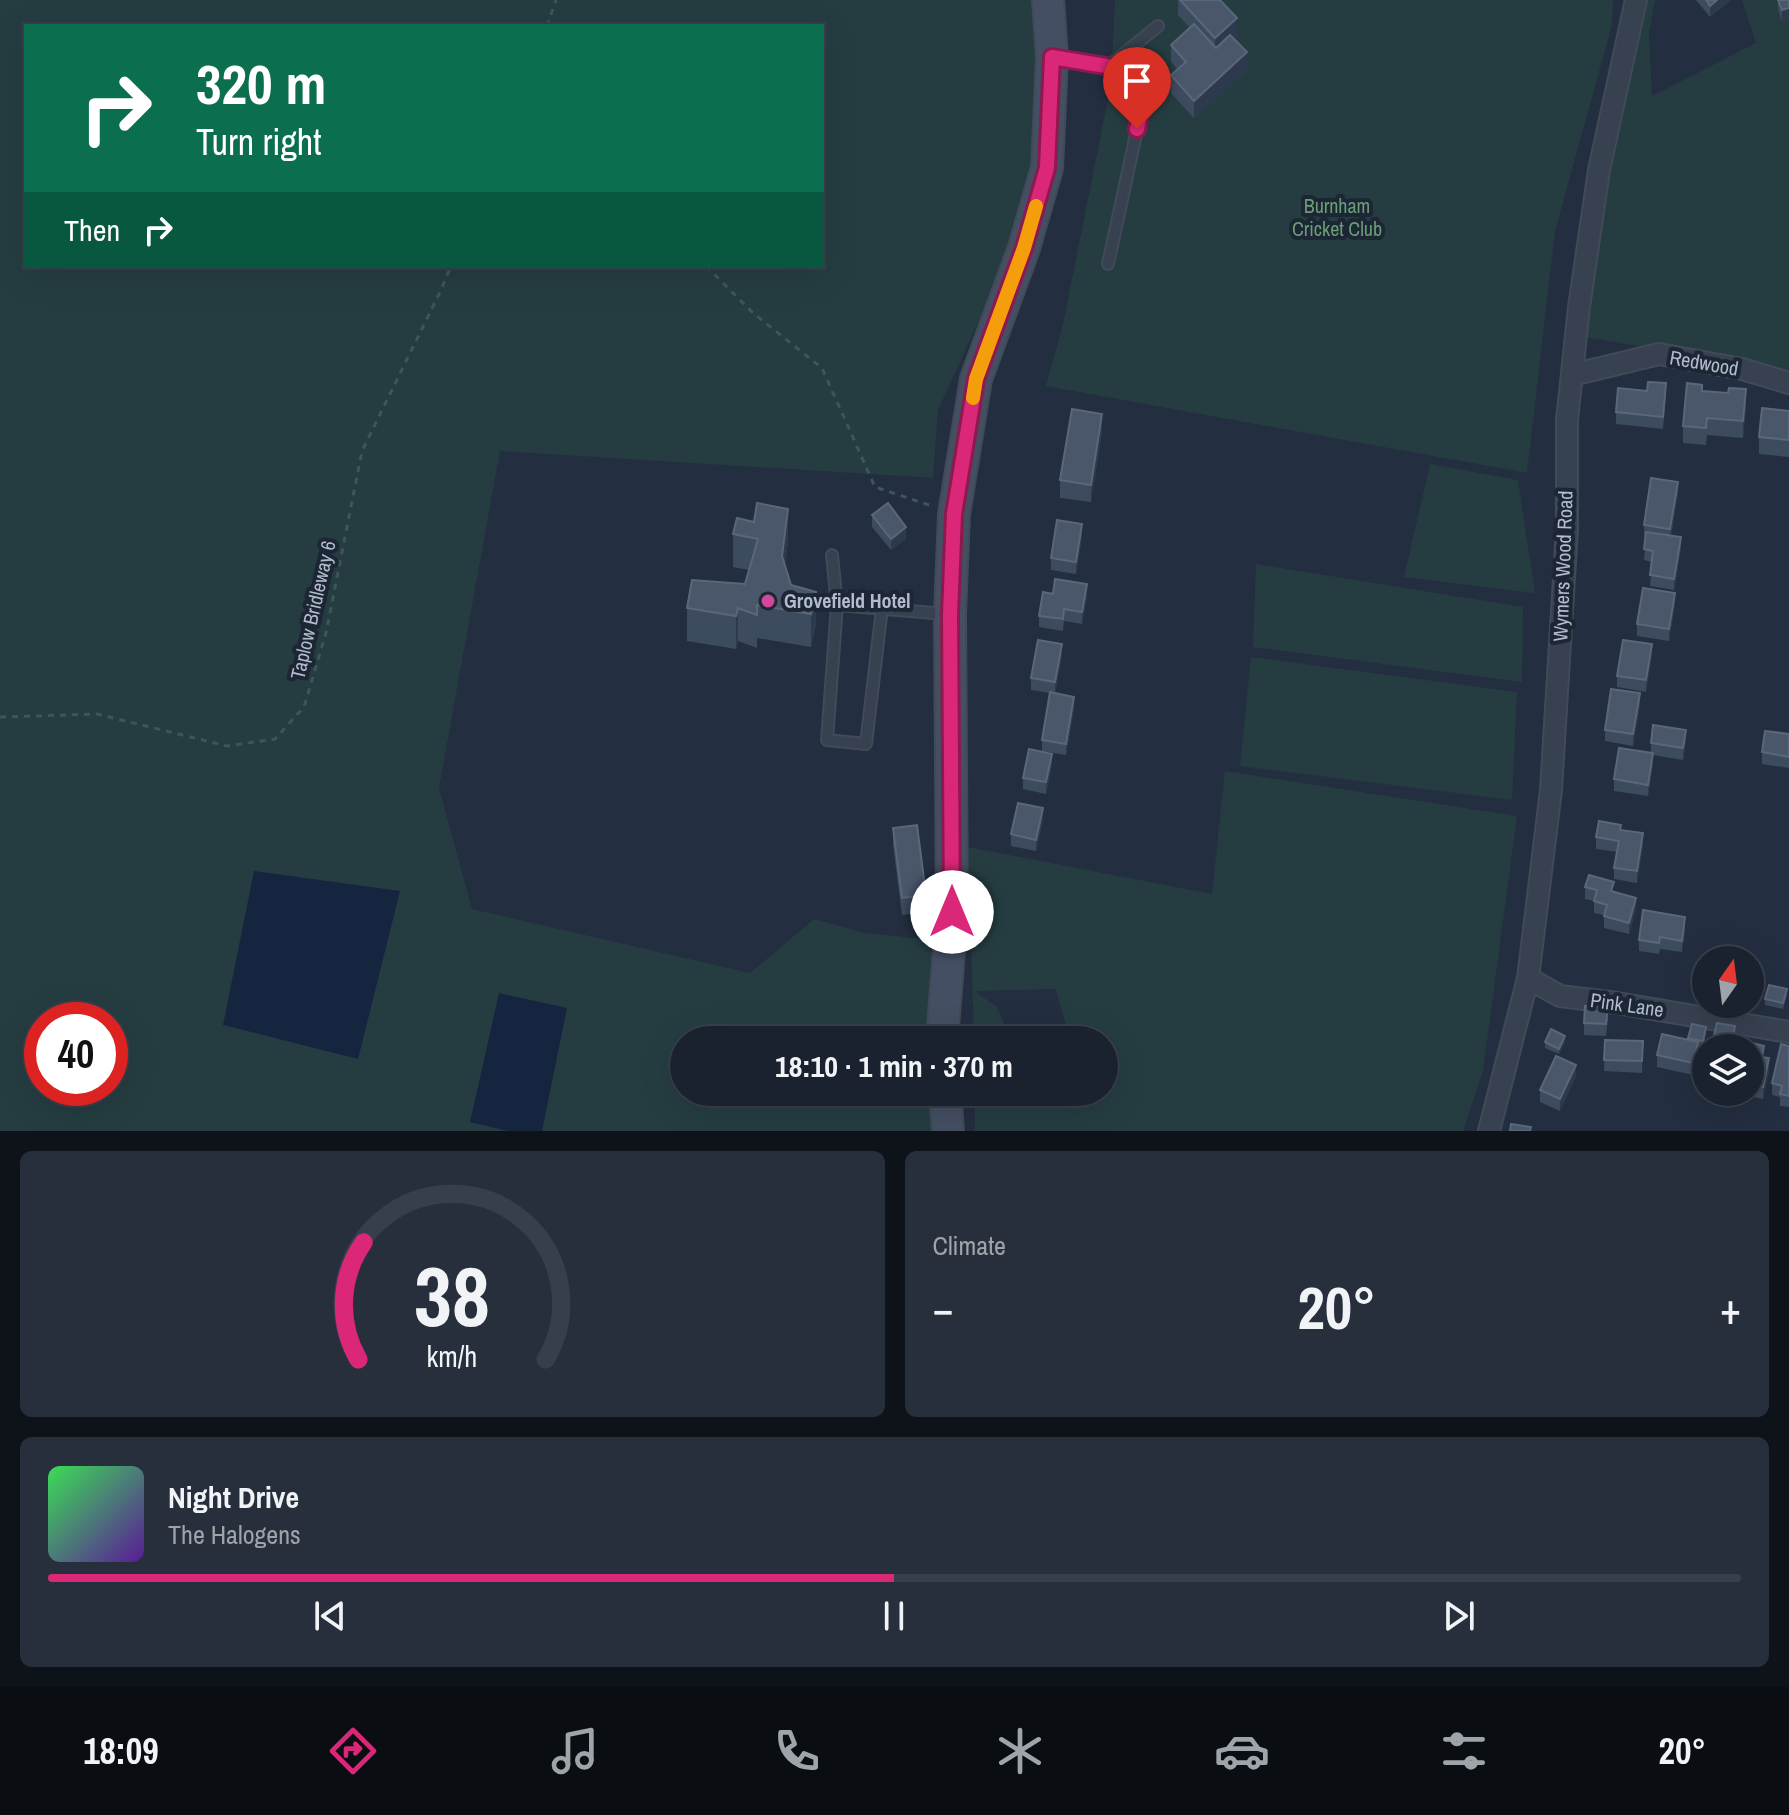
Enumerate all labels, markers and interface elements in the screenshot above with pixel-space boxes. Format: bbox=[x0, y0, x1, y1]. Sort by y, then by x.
text: 320 m bbox=[196, 46, 326, 121]
pin bbox=[1103, 47, 1171, 129]
icon: right bbox=[64, 56, 168, 160]
icon: arrive bbox=[1115, 59, 1159, 103]
text: Turn right bbox=[196, 118, 321, 166]
park label: Burnham Cricket Club bbox=[1292, 192, 1382, 242]
icon: right bbox=[136, 208, 180, 252]
text: Then bbox=[64, 210, 120, 250]
street label: Redwood bbox=[1668, 343, 1741, 382]
street label: Wymers Wood Road bbox=[1546, 490, 1579, 642]
street label: Taplow Bridleway 6 bbox=[283, 538, 342, 682]
place label: Grovefield Hotel bbox=[784, 587, 911, 614]
marker: Grovefield Hotel bbox=[759, 592, 777, 610]
position arrow bbox=[910, 870, 994, 954]
north arrow bbox=[1692, 946, 1764, 1018]
map controls bbox=[1692, 946, 1764, 1106]
street label: Pink Lane bbox=[1589, 986, 1666, 1023]
speed limit sign: 40 bbox=[24, 1002, 128, 1106]
button: layers bbox=[1692, 1034, 1764, 1106]
text: 18:10 · 1 min · 370 m bbox=[775, 1046, 1013, 1086]
text: Climate bbox=[933, 1228, 1006, 1263]
text: 38 bbox=[414, 1240, 490, 1352]
text: 20° bbox=[1297, 1267, 1376, 1348]
text: − bbox=[933, 1278, 954, 1338]
text: + bbox=[1720, 1278, 1741, 1338]
text: km/h bbox=[427, 1337, 478, 1376]
text: Night Drive bbox=[168, 1477, 299, 1517]
text: The Halogens bbox=[168, 1517, 301, 1552]
icon: previous bbox=[308, 1594, 352, 1638]
icon: pause bbox=[872, 1594, 916, 1638]
icon: next bbox=[1437, 1594, 1481, 1638]
icon: directions bbox=[325, 1723, 381, 1779]
icon: music bbox=[547, 1723, 603, 1779]
icon: phone bbox=[769, 1723, 825, 1779]
icon: climate bbox=[992, 1723, 1048, 1779]
icon: car bbox=[1214, 1723, 1270, 1779]
icon: filters bbox=[1436, 1723, 1492, 1779]
text: 18:09 bbox=[83, 1727, 159, 1775]
text: 20° bbox=[1659, 1727, 1706, 1775]

